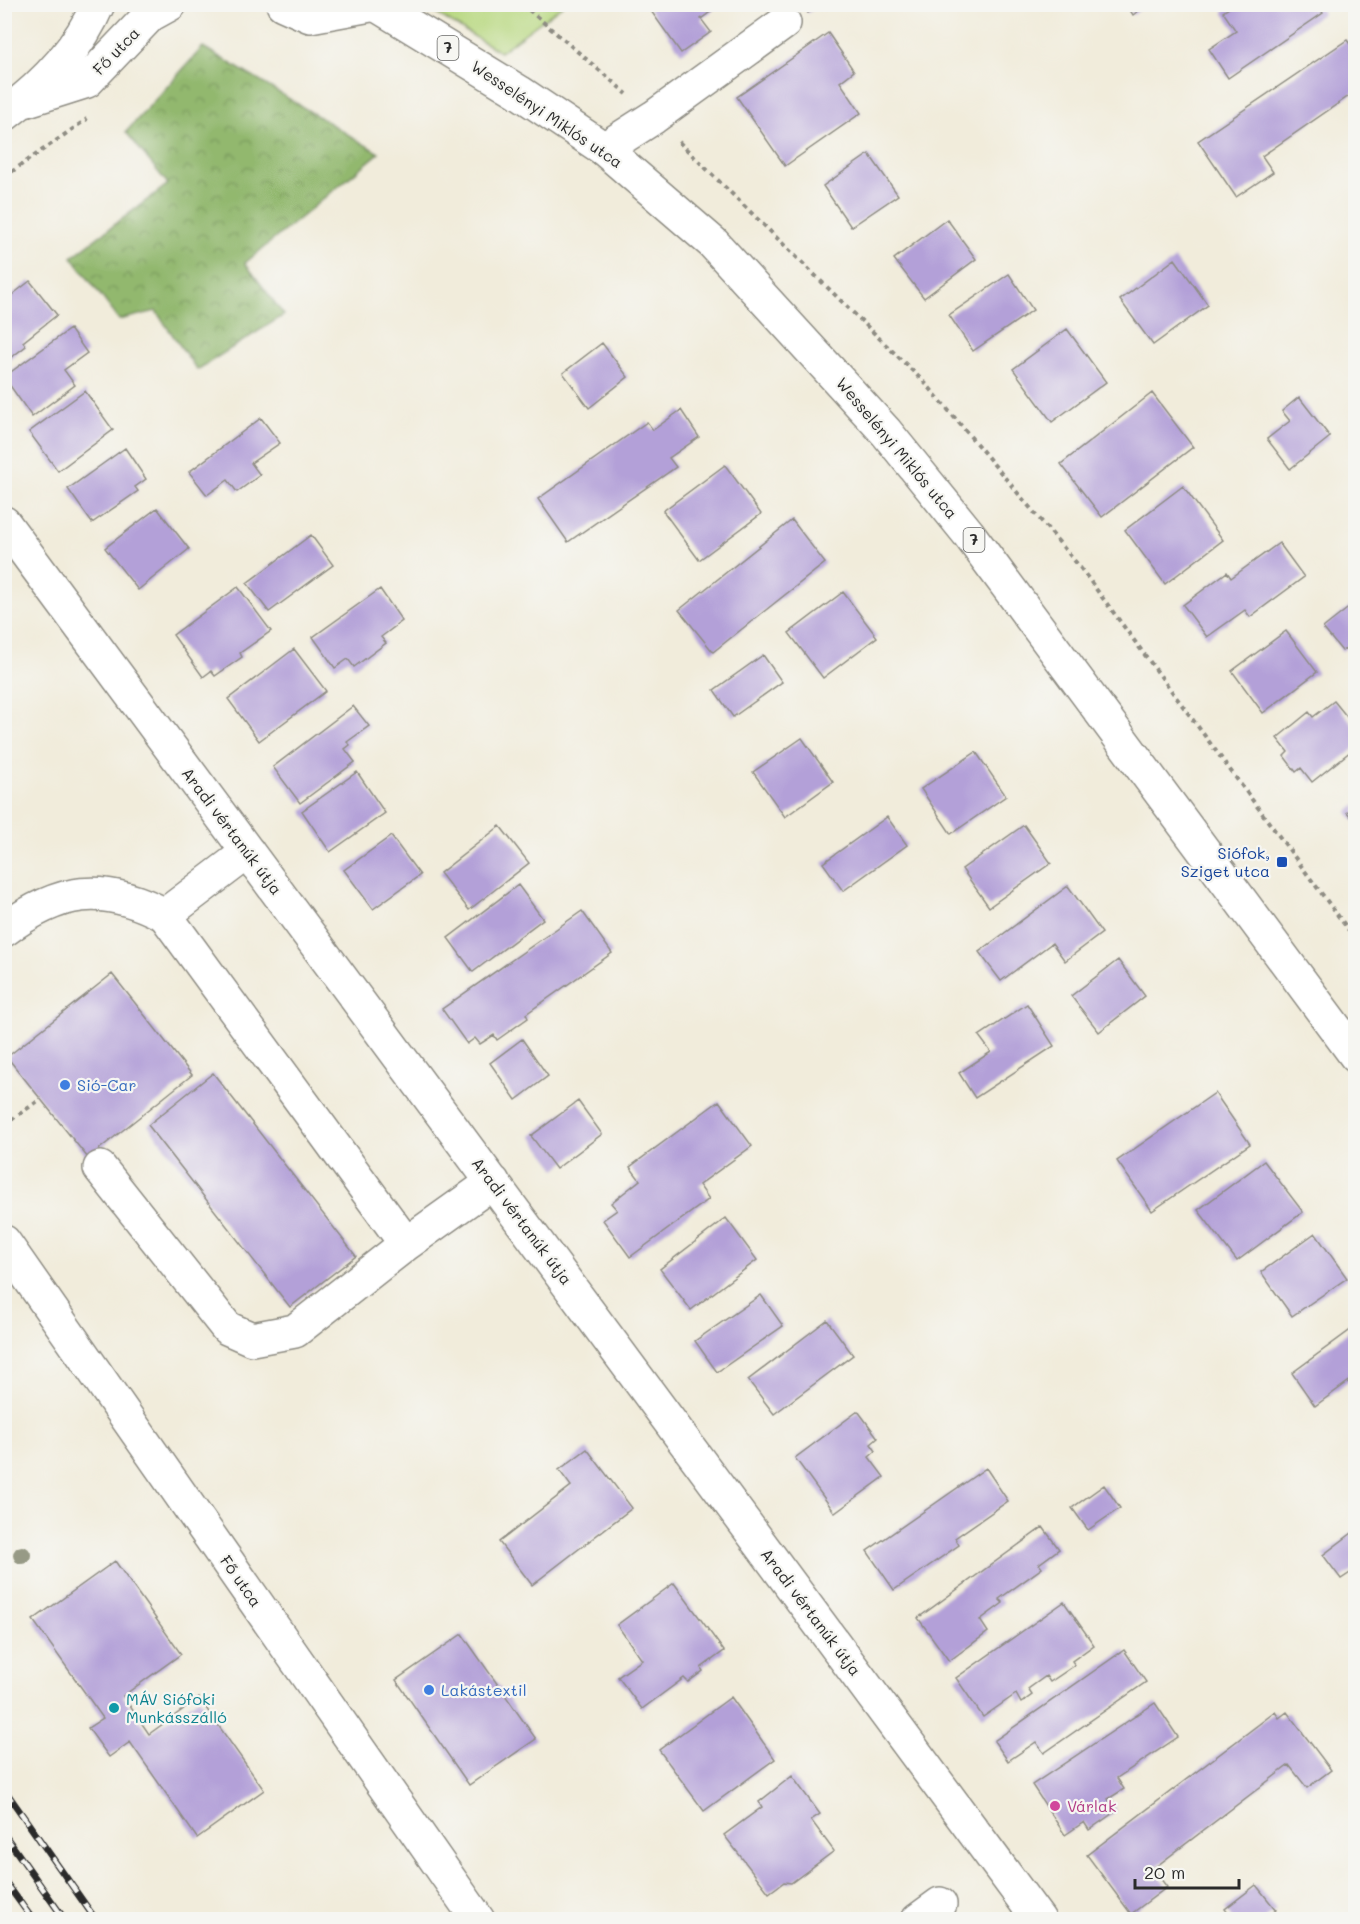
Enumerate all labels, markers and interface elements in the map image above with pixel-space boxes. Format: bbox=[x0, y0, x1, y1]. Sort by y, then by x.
street label: Fő utca bbox=[88, 22, 144, 79]
road number: 7 bbox=[438, 36, 458, 60]
street label: Wesselényi Miklós utca bbox=[468, 55, 627, 172]
street label: Wesselényi Miklós utca bbox=[832, 373, 963, 523]
road number: 7 bbox=[964, 528, 984, 552]
street label: Aradi vértanúk útja bbox=[178, 763, 287, 899]
place label: Siófok, Sziget utca bbox=[1181, 842, 1270, 881]
marker: Siófok, Sziget utca bbox=[1275, 855, 1289, 869]
place label: Sió-Car bbox=[77, 1074, 137, 1095]
marker: Sió-Car bbox=[58, 1078, 72, 1092]
street label: Aradi vértanúk útja bbox=[468, 1153, 577, 1289]
street label: Aradi vértanúk útja bbox=[757, 1544, 866, 1680]
street label: Fő utca bbox=[216, 1551, 267, 1611]
place label: Lakástextil bbox=[441, 1679, 527, 1700]
marker: Lakástextil bbox=[422, 1683, 436, 1697]
place label: MÁV Siófoki Munkásszálló bbox=[126, 1688, 227, 1727]
marker: MÁV Siófoki Munkásszálló bbox=[107, 1701, 121, 1715]
place label: Várlak bbox=[1067, 1795, 1117, 1816]
marker: Várlak bbox=[1048, 1799, 1062, 1813]
scale bar bbox=[1135, 1852, 1238, 1890]
text: 20 m bbox=[1144, 1860, 1185, 1884]

